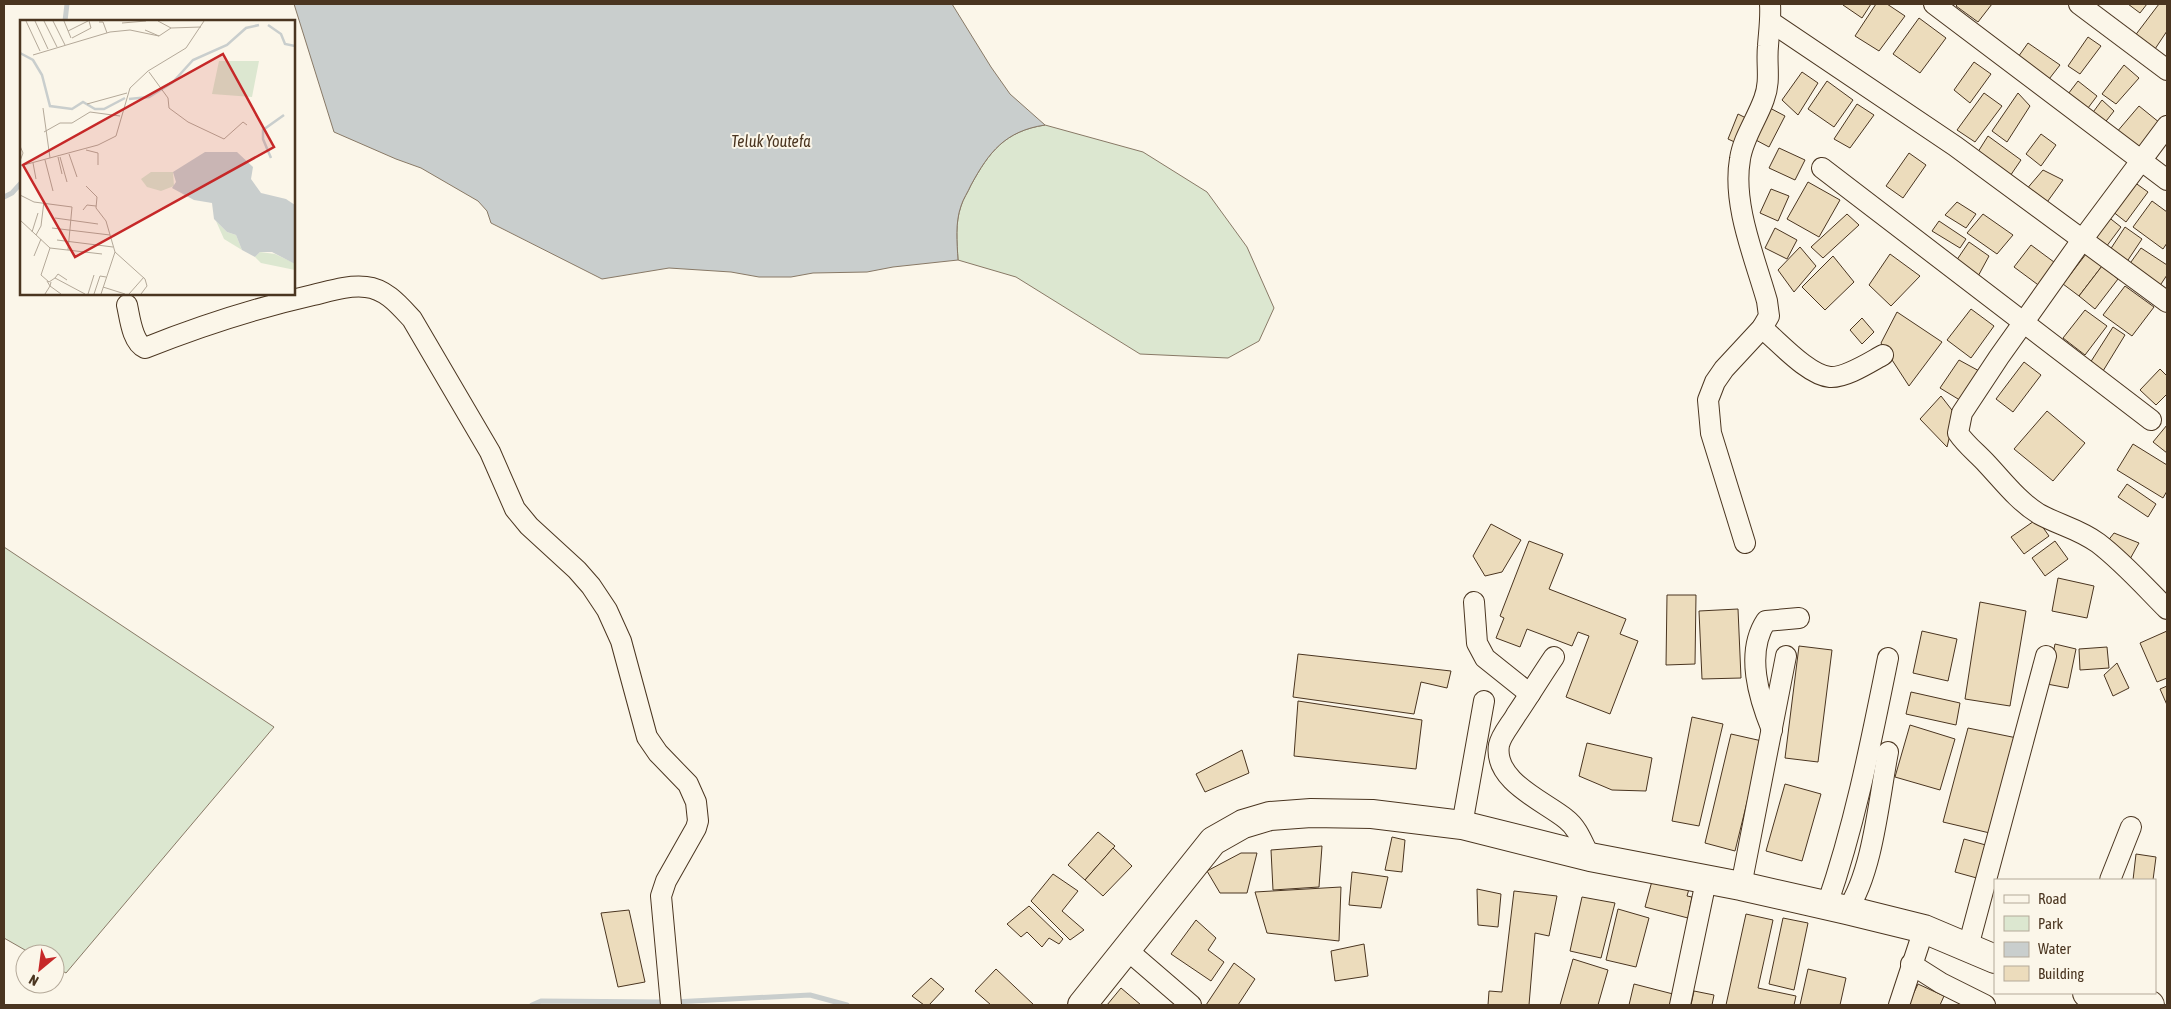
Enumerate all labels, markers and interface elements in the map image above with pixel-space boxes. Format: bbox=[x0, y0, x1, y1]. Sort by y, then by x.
inset map bbox=[20, 20, 295, 295]
water label: Teluk Youtefa bbox=[731, 132, 811, 150]
legend bbox=[1994, 879, 2156, 994]
text: Road bbox=[2038, 890, 2067, 907]
text: Park bbox=[2038, 915, 2063, 932]
text: Water bbox=[2038, 940, 2071, 957]
north arrow bbox=[15, 944, 65, 994]
text: Building bbox=[2038, 965, 2084, 982]
text: N bbox=[26, 971, 41, 989]

